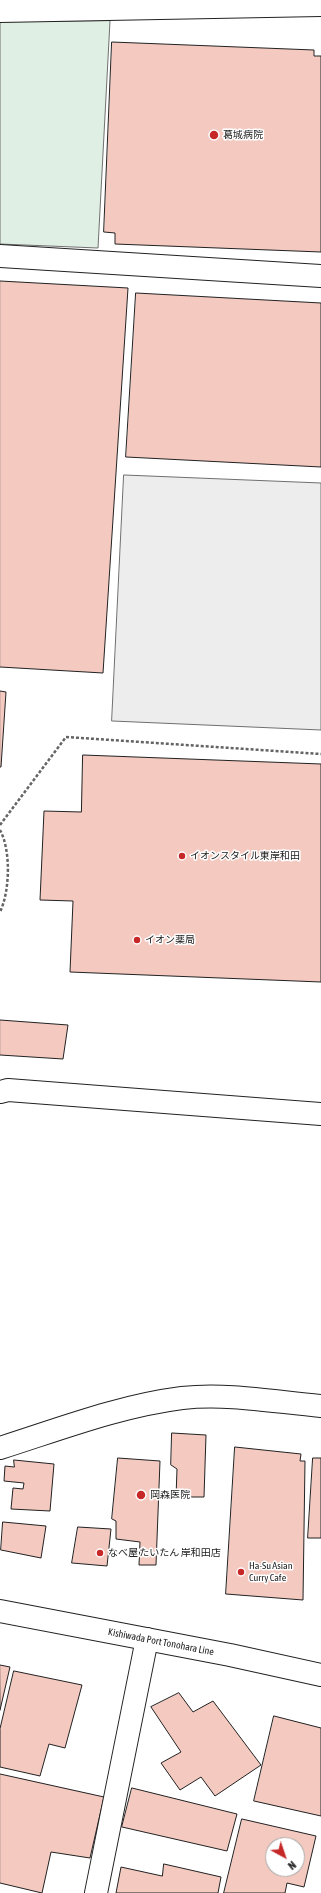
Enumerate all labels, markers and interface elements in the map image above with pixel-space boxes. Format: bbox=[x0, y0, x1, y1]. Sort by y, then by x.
marker: 葛城病院 bbox=[208, 129, 220, 141]
place label: 葛城病院 bbox=[223, 129, 263, 141]
place label: イオンスタイル東岸和田 bbox=[190, 850, 300, 862]
marker: イオンスタイル東岸和田 bbox=[177, 851, 187, 861]
place label: イオン薬局 bbox=[145, 934, 195, 946]
marker: イオン薬局 bbox=[132, 935, 142, 945]
marker: 岡森医院 bbox=[135, 1489, 147, 1501]
place label: 岡森医院 bbox=[150, 1489, 190, 1501]
place label: なべ屋 たいたん 岸和田店 bbox=[108, 1547, 221, 1559]
marker: なべ屋 たいたん 岸和田店 bbox=[95, 1548, 105, 1558]
place label: Ha-Su Asian Curry Cafe bbox=[249, 1560, 293, 1584]
marker: Ha-Su Asian Curry Cafe bbox=[236, 1567, 246, 1577]
street label: Kishiwada Port Tonohara Line bbox=[107, 1626, 215, 1658]
north arrow bbox=[265, 1837, 305, 1877]
text: N bbox=[286, 1859, 298, 1872]

